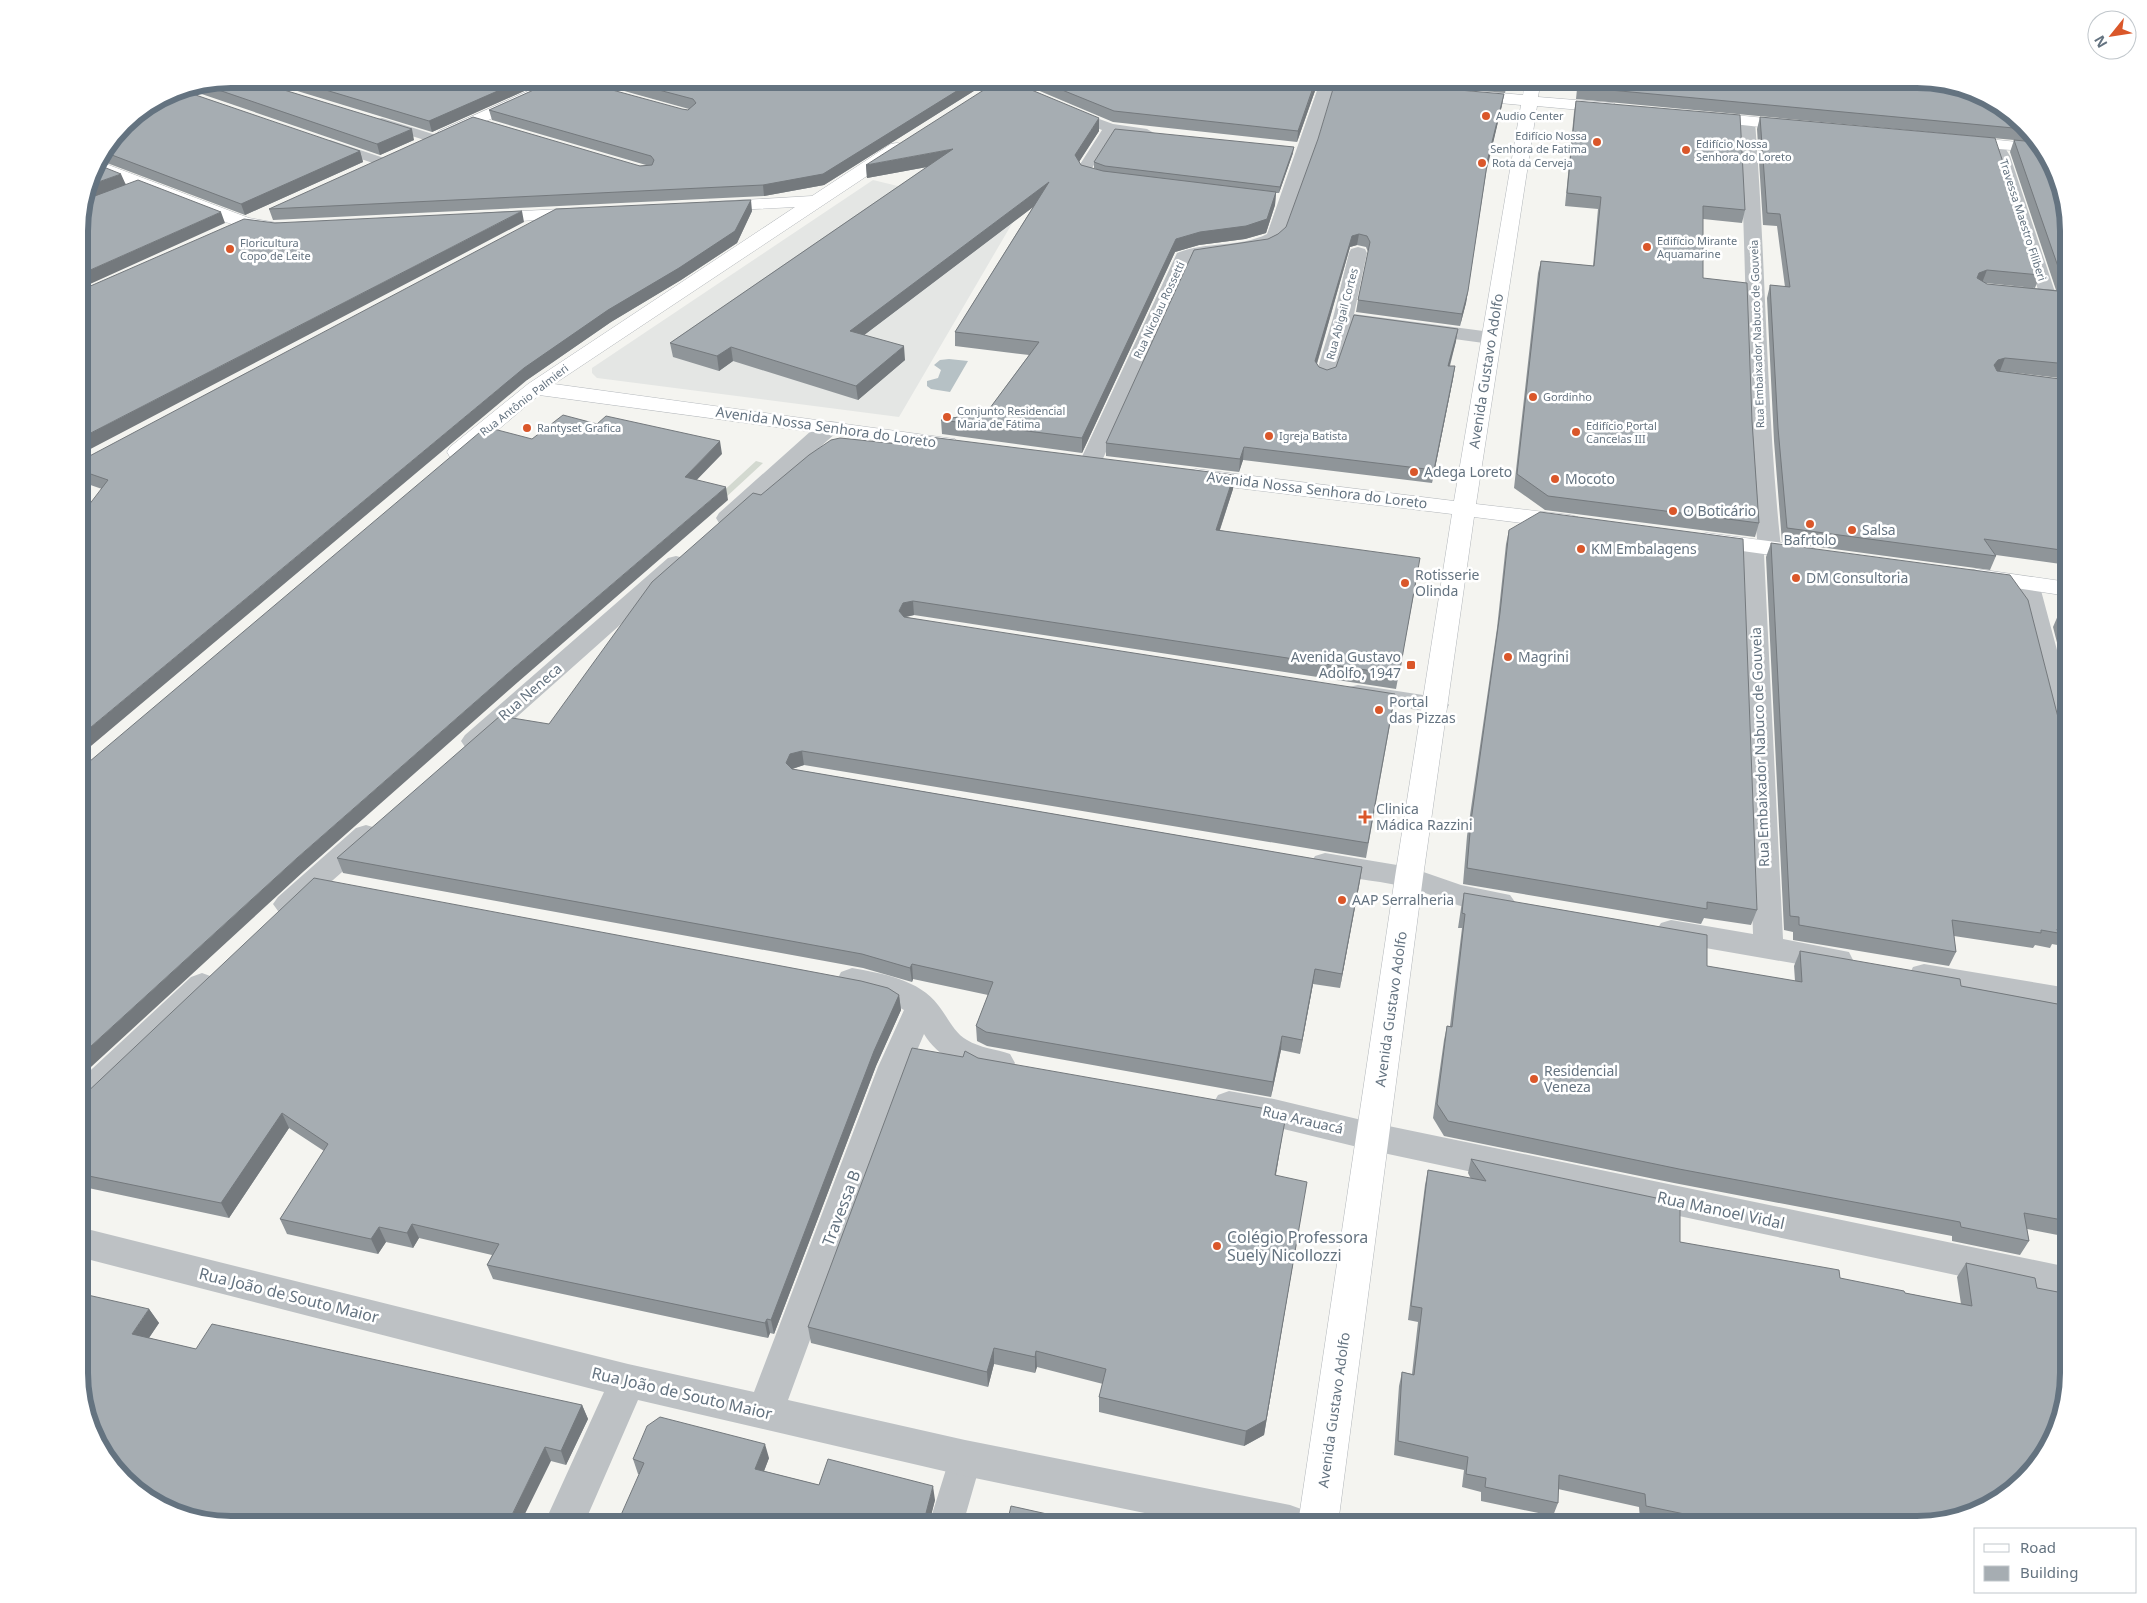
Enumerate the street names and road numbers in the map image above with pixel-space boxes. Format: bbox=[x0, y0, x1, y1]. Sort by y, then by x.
street label: Travessa Maestro Filiberi bbox=[1997, 157, 2050, 283]
street label: Rua Embaixador Nabuco de Gouveia bbox=[1746, 239, 1767, 429]
street label: Rua Nicolau Rossetti bbox=[1129, 259, 1188, 361]
street label: Rua Abigail Cortes bbox=[1322, 266, 1361, 361]
street label: Avenida Gustavo Adolfo bbox=[1464, 292, 1507, 450]
street label: Rua Antônio Palmieri bbox=[476, 360, 571, 439]
street label: Avenida Nossa Senhora do Loreto bbox=[715, 402, 937, 451]
street label: Avenida Nossa Senhora do Loreto bbox=[1206, 467, 1428, 512]
street label: Rua Embaixador Nabuco de Gouveia bbox=[1746, 627, 1773, 867]
street label: Rua Neneca bbox=[494, 659, 566, 725]
street label: Avenida Gustavo Adolfo bbox=[1370, 930, 1411, 1088]
street label: Rua Arauacá bbox=[1261, 1101, 1345, 1138]
street label: Travessa B bbox=[817, 1167, 865, 1249]
street label: Rua Manoel Vidal bbox=[1655, 1186, 1787, 1234]
street label: Rua João de Souto Maior bbox=[197, 1262, 382, 1328]
street label: Avenida Gustavo Adolfo bbox=[1313, 1331, 1354, 1489]
street label: Rua João de Souto Maior bbox=[590, 1362, 775, 1425]

